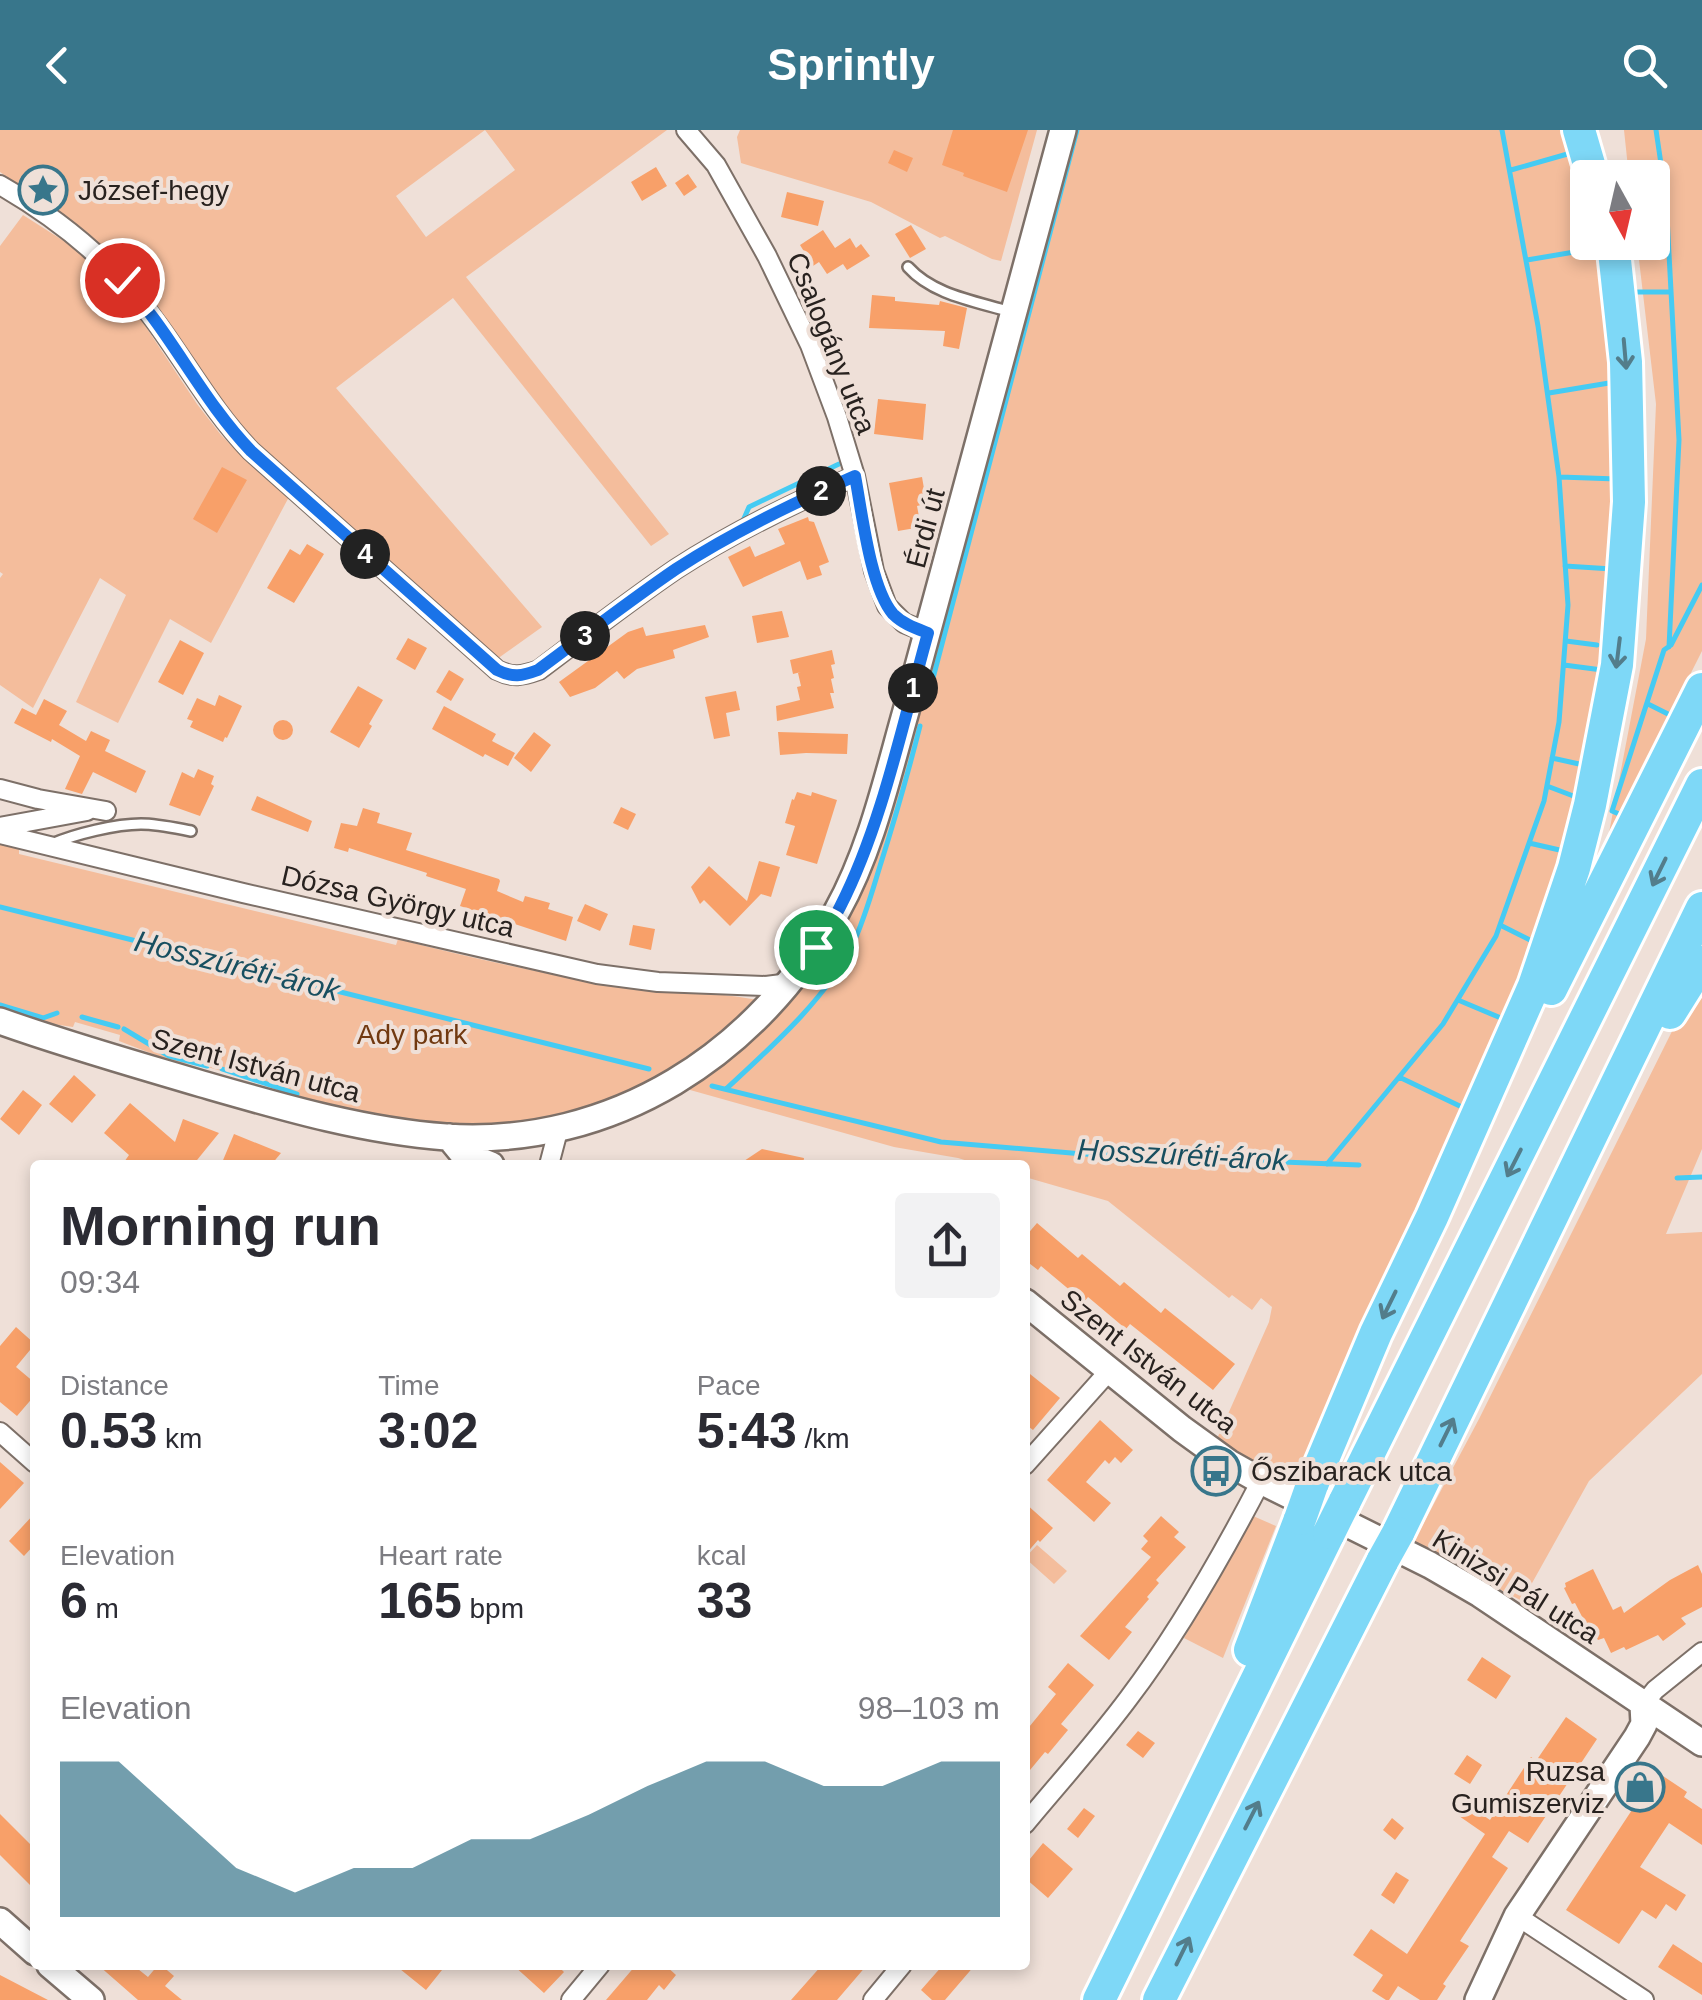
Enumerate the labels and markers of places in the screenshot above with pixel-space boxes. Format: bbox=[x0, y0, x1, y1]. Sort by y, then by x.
place icon: József-hegy bbox=[17, 164, 69, 216]
place label: József-hegy bbox=[78, 175, 229, 206]
pin bbox=[80, 238, 165, 323]
pin: 2 bbox=[796, 466, 846, 516]
pin: 4 bbox=[340, 529, 390, 579]
pin: 3 bbox=[560, 611, 610, 661]
pin: 1 bbox=[888, 663, 938, 713]
pin bbox=[774, 905, 859, 990]
bus stop icon: Őszibarack utca bbox=[1190, 1445, 1242, 1497]
place label: Őszibarack utca bbox=[1251, 1456, 1452, 1487]
place label: Ruzsa Gumiszerviz bbox=[1451, 1756, 1605, 1819]
shop icon: Ruzsa Gumiszerviz bbox=[1614, 1761, 1666, 1813]

